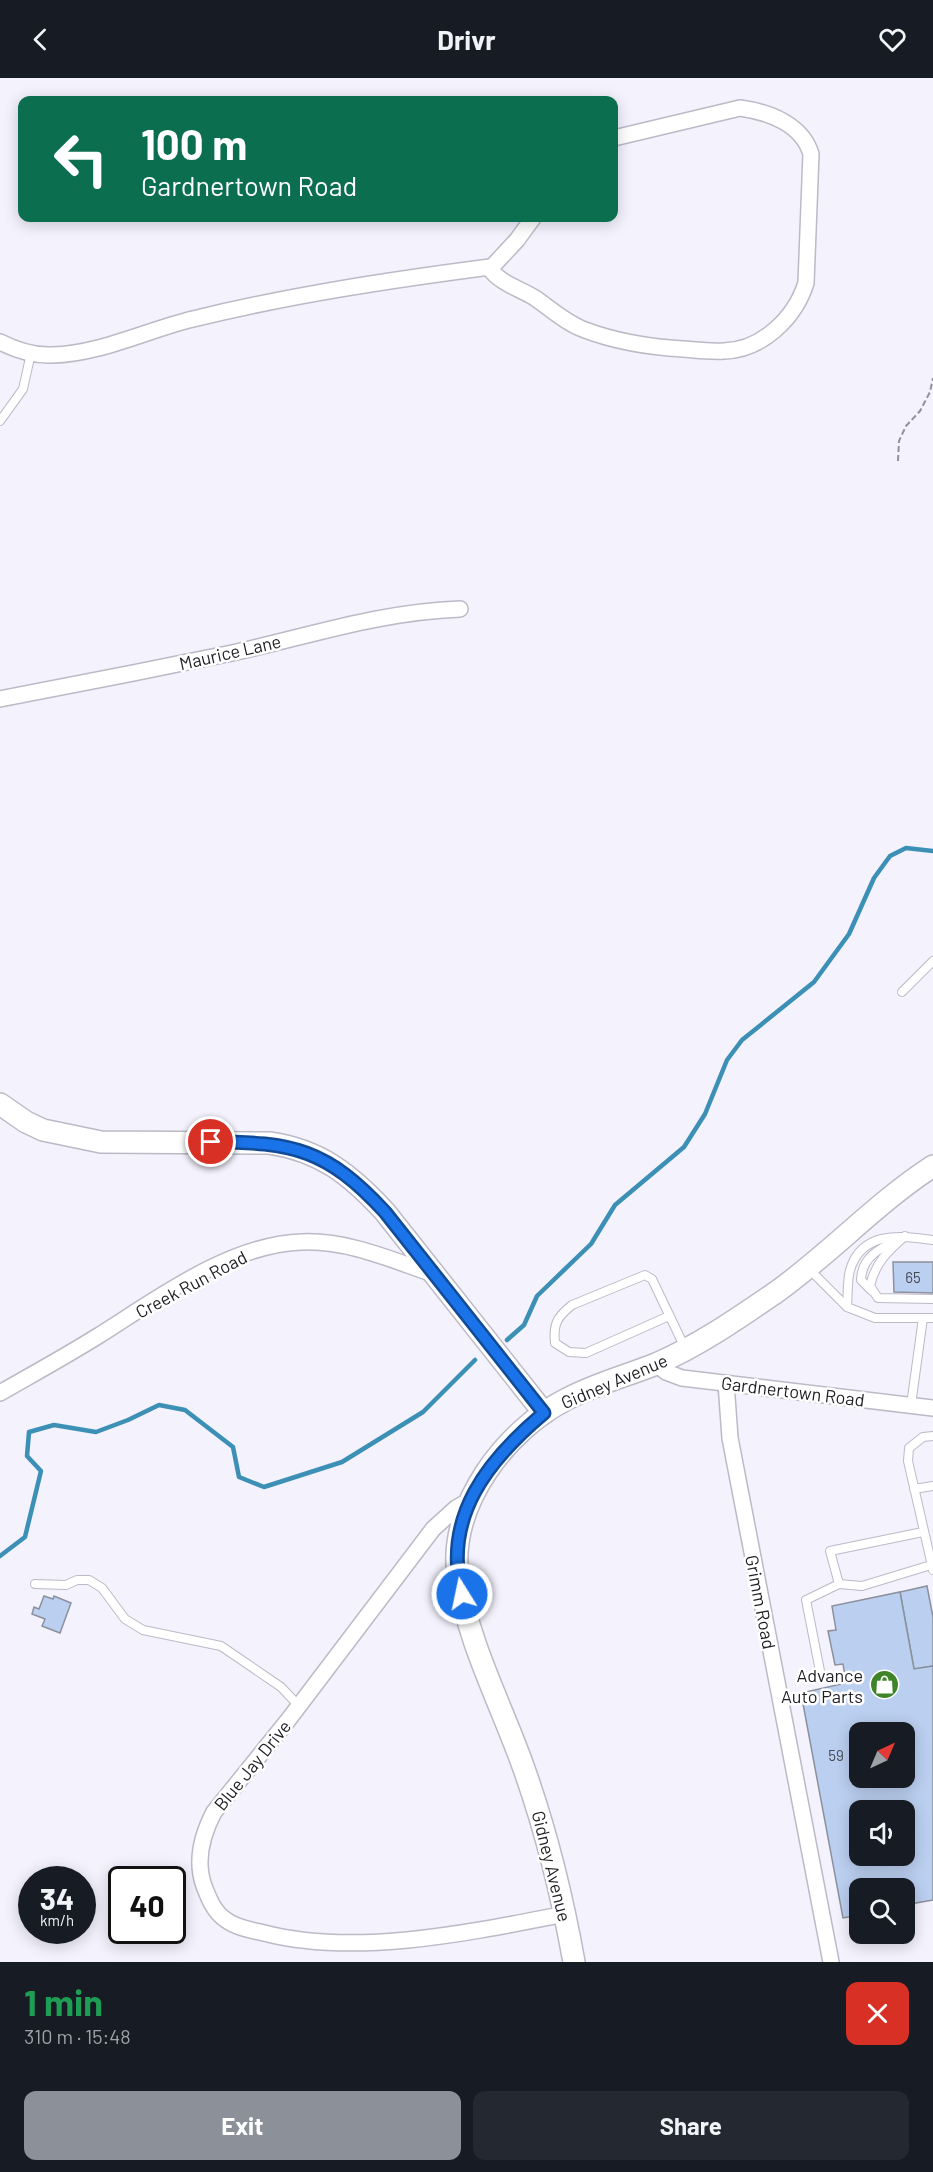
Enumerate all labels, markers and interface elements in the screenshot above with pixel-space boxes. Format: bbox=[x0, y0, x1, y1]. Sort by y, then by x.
icon: back bbox=[24, 23, 57, 56]
text: Drivr bbox=[437, 23, 496, 55]
icon: heart bbox=[876, 23, 909, 56]
text: 100 m bbox=[141, 118, 247, 168]
icon: left bbox=[42, 120, 120, 198]
text: Gardnertown Road bbox=[141, 169, 357, 201]
street label: Maurice Lane bbox=[177, 630, 283, 674]
pin bbox=[185, 1116, 236, 1167]
icon: arrive bbox=[194, 1125, 227, 1158]
street label: Creek Run Road bbox=[132, 1245, 250, 1323]
house number: 65 bbox=[905, 1268, 921, 1286]
street label: Gidney Avenue bbox=[557, 1349, 671, 1413]
street label: Gardnertown Road bbox=[720, 1371, 866, 1411]
street label: Grimm Road bbox=[741, 1553, 781, 1651]
position arrow bbox=[430, 1562, 494, 1626]
place label: Advance Auto Parts bbox=[781, 1664, 863, 1707]
shop icon: Advance Auto Parts bbox=[868, 1669, 900, 1701]
street label: Blue Jay Drive bbox=[209, 1715, 295, 1815]
north arrow bbox=[849, 1722, 915, 1788]
map controls bbox=[849, 1722, 915, 1944]
house number: 59 bbox=[828, 1746, 844, 1764]
button: sound bbox=[849, 1800, 915, 1866]
street label: Gidney Avenue bbox=[528, 1808, 576, 1924]
speed limit sign: 40 bbox=[108, 1866, 186, 1944]
button: search bbox=[849, 1878, 915, 1944]
text: 34 bbox=[40, 1880, 74, 1916]
text: km/h bbox=[40, 1911, 74, 1929]
text: 1 min bbox=[24, 1980, 103, 2023]
button: close bbox=[846, 1982, 909, 2045]
text: 310 m · 15:48 bbox=[24, 2024, 131, 2048]
button: Exit bbox=[24, 2091, 461, 2160]
button: Share bbox=[473, 2091, 909, 2160]

